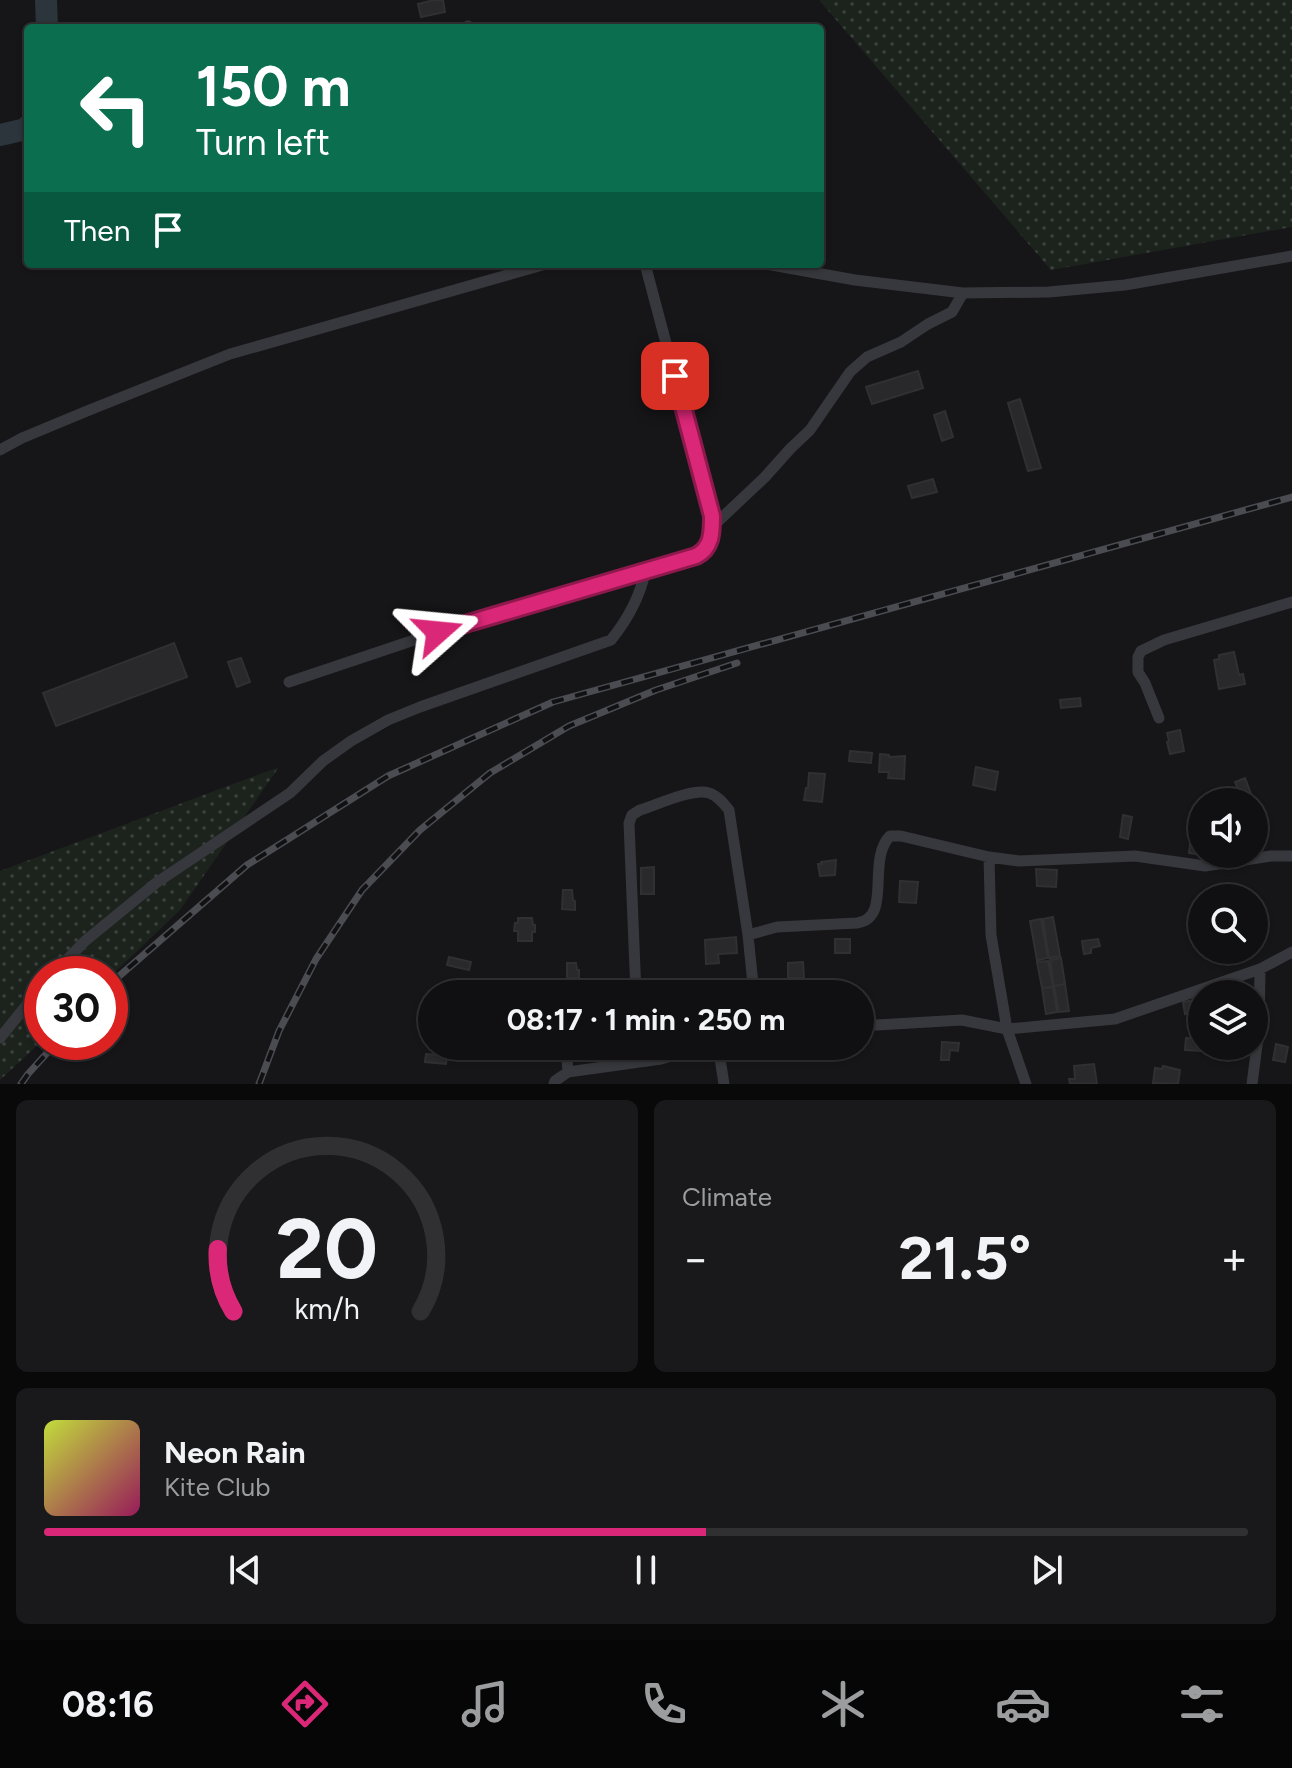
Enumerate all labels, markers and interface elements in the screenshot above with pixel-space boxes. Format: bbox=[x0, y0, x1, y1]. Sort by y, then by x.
text: 150 m bbox=[196, 53, 351, 120]
icon: left bbox=[64, 56, 168, 160]
text: Turn left bbox=[196, 121, 330, 164]
icon: arrive bbox=[146, 208, 190, 252]
text: Then bbox=[64, 212, 130, 249]
pin bbox=[641, 342, 709, 410]
icon: arrive bbox=[653, 354, 697, 398]
position arrow bbox=[396, 590, 480, 674]
map controls bbox=[1188, 788, 1268, 1060]
button: sound bbox=[1188, 788, 1268, 868]
button: search bbox=[1188, 884, 1268, 964]
speed limit sign: 30 bbox=[24, 956, 128, 1060]
button: layers bbox=[1188, 980, 1268, 1060]
text: 08:17 · 1 min · 250 m bbox=[507, 1001, 785, 1038]
text: Climate bbox=[682, 1181, 772, 1213]
text: 20 bbox=[276, 1199, 378, 1299]
text: 21.5° bbox=[899, 1222, 1031, 1294]
text: − bbox=[682, 1232, 709, 1285]
text: + bbox=[1221, 1232, 1248, 1285]
text: km/h bbox=[294, 1292, 360, 1326]
text: Neon Rain bbox=[164, 1434, 306, 1471]
text: Kite Club bbox=[164, 1471, 270, 1503]
icon: previous bbox=[223, 1548, 267, 1592]
icon: pause bbox=[624, 1548, 668, 1592]
icon: next bbox=[1025, 1548, 1069, 1592]
icon: directions bbox=[277, 1676, 333, 1732]
icon: music bbox=[457, 1676, 513, 1732]
icon: phone bbox=[636, 1676, 692, 1732]
icon: climate bbox=[815, 1676, 871, 1732]
icon: car bbox=[995, 1676, 1051, 1732]
icon: filters bbox=[1174, 1676, 1230, 1732]
text: 08:16 bbox=[62, 1683, 154, 1726]

